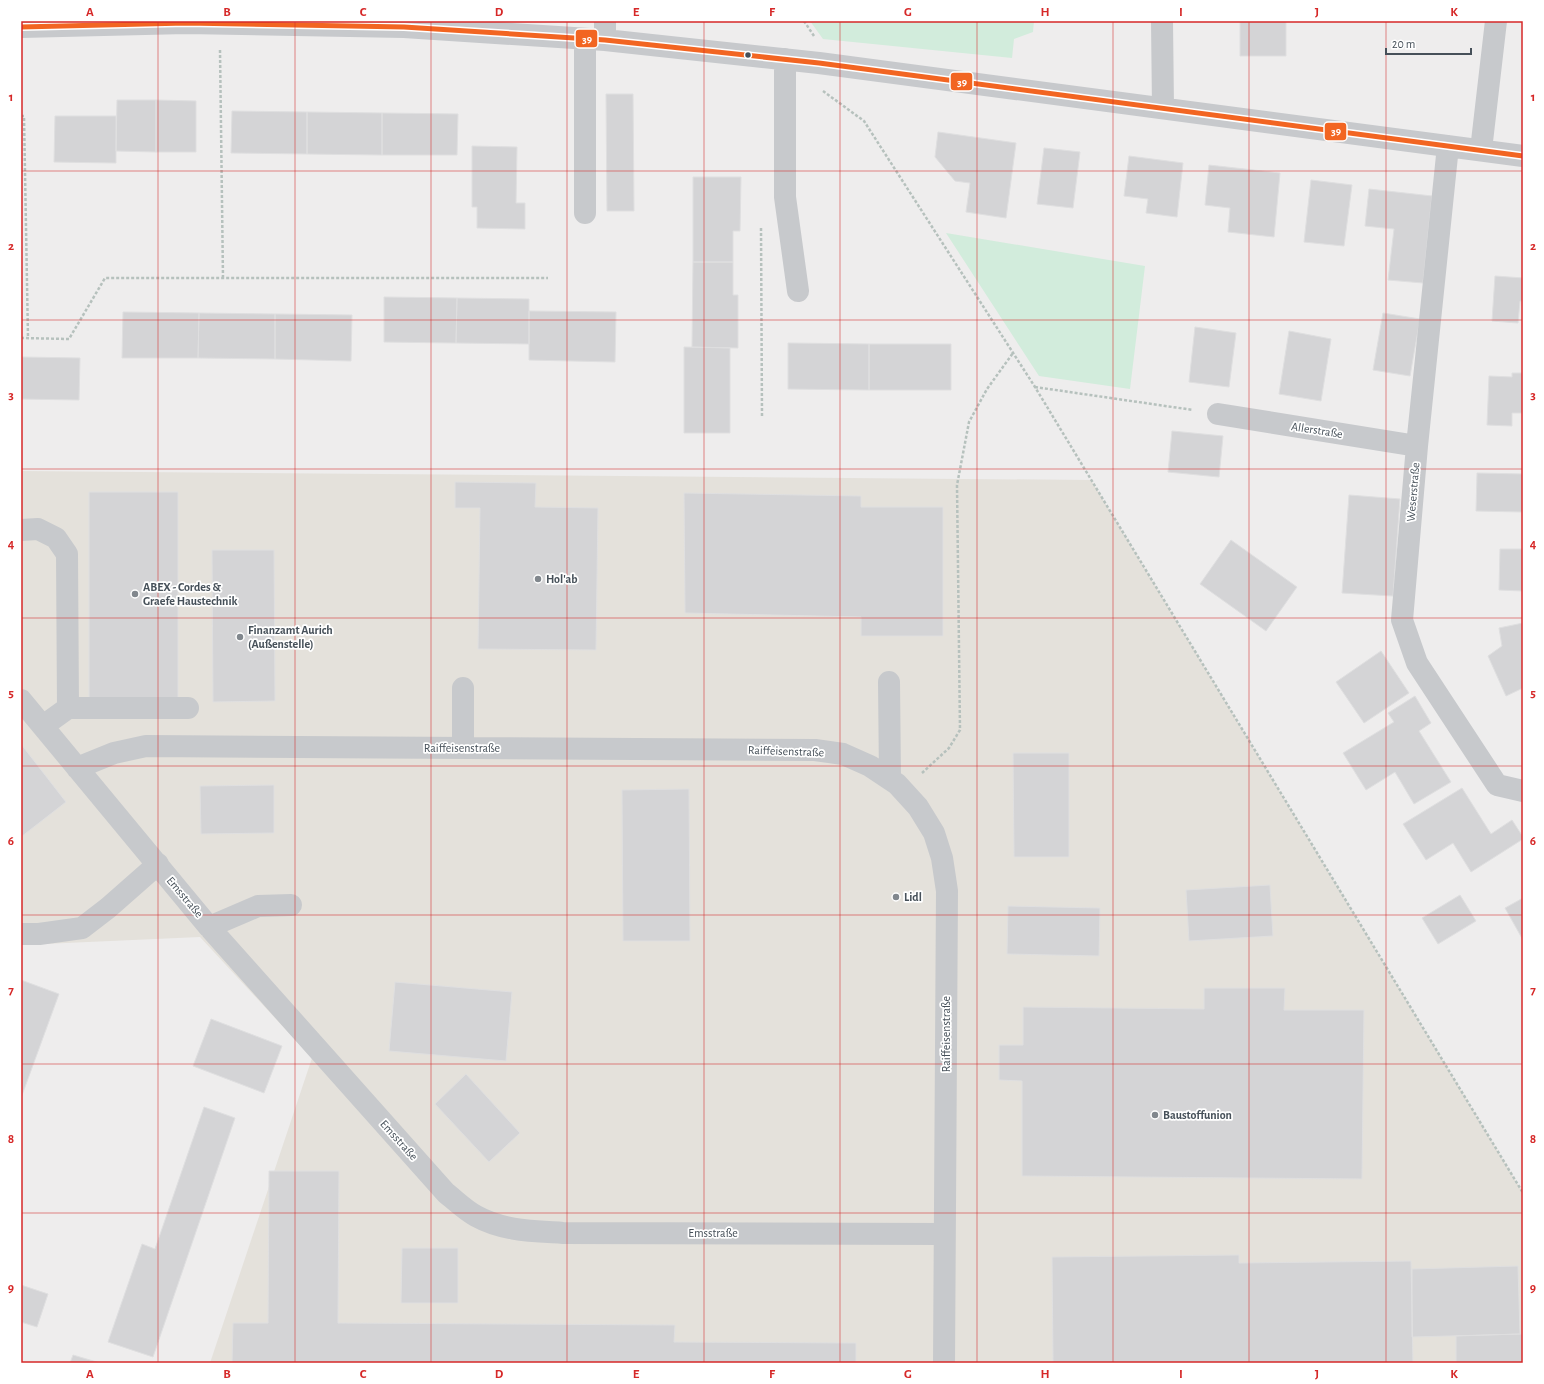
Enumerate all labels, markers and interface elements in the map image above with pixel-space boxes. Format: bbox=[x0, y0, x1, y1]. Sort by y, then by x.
text: A bbox=[86, 6, 94, 19]
text: B bbox=[223, 6, 231, 19]
text: C bbox=[360, 6, 367, 19]
text: D bbox=[495, 6, 504, 19]
text: E bbox=[633, 6, 640, 19]
text: F bbox=[769, 6, 776, 19]
text: G bbox=[904, 6, 912, 19]
text: H bbox=[1040, 6, 1050, 19]
text: I bbox=[1179, 6, 1183, 19]
text: J bbox=[1315, 6, 1319, 19]
text: K bbox=[1450, 6, 1458, 19]
line badge: 39 bbox=[575, 29, 598, 48]
scale bar bbox=[1386, 30, 1471, 56]
text: 39 bbox=[582, 34, 592, 45]
text: 20 m bbox=[1392, 38, 1415, 50]
unlabelled marker bbox=[743, 50, 753, 60]
line badge: 39 bbox=[950, 72, 973, 91]
text: 39 bbox=[957, 77, 967, 88]
text: 1 bbox=[9, 91, 13, 104]
text: 1 bbox=[1531, 91, 1535, 104]
line badge: 39 bbox=[1324, 122, 1347, 141]
text: 39 bbox=[1331, 126, 1341, 137]
text: 2 bbox=[8, 240, 14, 253]
text: 2 bbox=[1530, 240, 1536, 253]
text: 3 bbox=[8, 389, 14, 402]
text: 3 bbox=[1530, 389, 1536, 402]
street label: Allerstraße bbox=[1290, 420, 1344, 440]
street label: Weserstraße bbox=[1404, 462, 1422, 522]
text: 4 bbox=[8, 538, 15, 551]
text: 4 bbox=[1530, 538, 1537, 551]
place label: Hol'ab bbox=[546, 573, 578, 585]
marker: Hol'ab bbox=[533, 574, 543, 584]
place label: ABEX - Cordes & Graefe Haustechnik bbox=[143, 581, 238, 607]
marker: ABEX - Cordes & Graefe Haustechnik bbox=[130, 589, 140, 599]
place label: Finanzamt Aurich (Außenstelle) bbox=[248, 624, 333, 651]
marker: Finanzamt Aurich (Außenstelle) bbox=[235, 632, 245, 642]
text: 5 bbox=[8, 687, 14, 700]
text: 5 bbox=[1530, 687, 1536, 700]
street label: Raiffeisenstraße bbox=[424, 742, 500, 754]
street label: Raiffeisenstraße bbox=[748, 744, 824, 758]
text: 6 bbox=[8, 835, 14, 848]
text: 6 bbox=[1530, 835, 1536, 848]
street label: Emsstraße bbox=[165, 874, 205, 920]
place label: Lidl bbox=[904, 891, 922, 903]
marker: Lidl bbox=[891, 892, 901, 902]
text: 7 bbox=[8, 984, 14, 997]
text: 7 bbox=[1530, 984, 1536, 997]
street label: Raiffeisenstraße bbox=[940, 996, 952, 1072]
place label: Baustoffunion bbox=[1163, 1109, 1232, 1121]
marker: Baustoffunion bbox=[1150, 1110, 1160, 1120]
street label: Emsstraße bbox=[378, 1118, 420, 1162]
text: 8 bbox=[8, 1133, 14, 1146]
text: 8 bbox=[1530, 1133, 1536, 1146]
street label: Emsstraße bbox=[688, 1227, 738, 1239]
text: 9 bbox=[8, 1282, 14, 1295]
text: 9 bbox=[1530, 1282, 1536, 1295]
text: A bbox=[86, 1368, 94, 1381]
text: B bbox=[223, 1368, 231, 1381]
text: C bbox=[360, 1368, 367, 1381]
text: D bbox=[495, 1368, 504, 1381]
text: E bbox=[633, 1368, 640, 1381]
text: F bbox=[769, 1368, 776, 1381]
text: G bbox=[904, 1368, 912, 1381]
text: H bbox=[1040, 1368, 1050, 1381]
text: I bbox=[1179, 1368, 1183, 1381]
text: J bbox=[1315, 1368, 1319, 1381]
text: K bbox=[1450, 1368, 1458, 1381]

